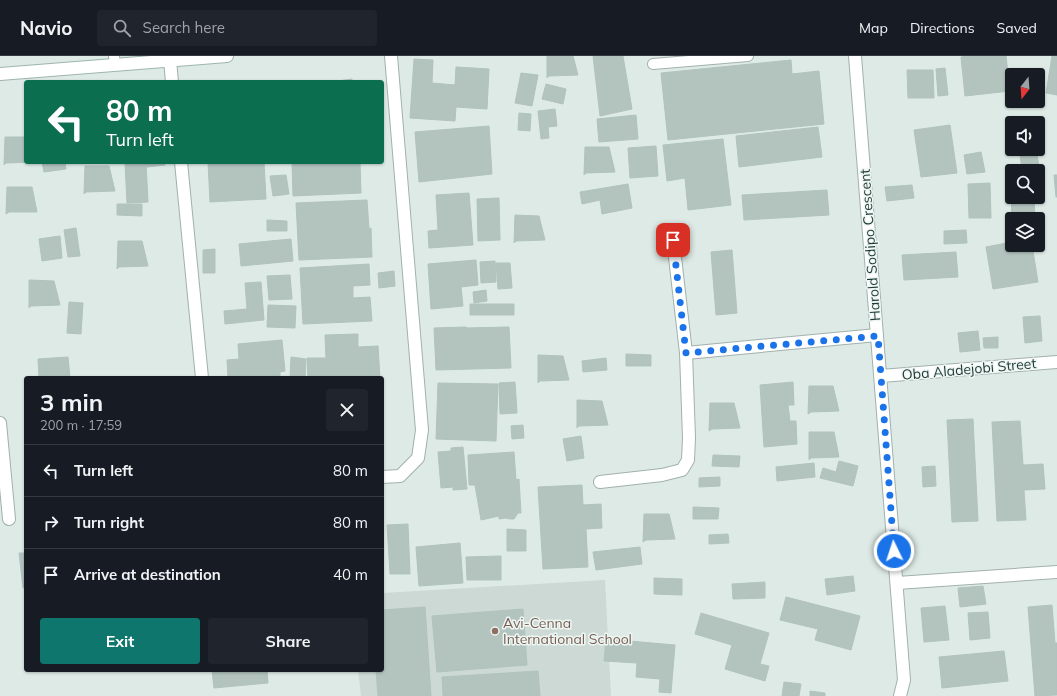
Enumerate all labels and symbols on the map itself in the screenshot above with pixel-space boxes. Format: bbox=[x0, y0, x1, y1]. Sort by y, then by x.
north arrow bbox=[1005, 68, 1045, 108]
street label: Harold Sodipo Crescent bbox=[856, 168, 884, 322]
pin bbox=[656, 223, 690, 257]
street label: Oba Aladejobi Street bbox=[901, 354, 1037, 384]
position arrow bbox=[873, 530, 915, 572]
place label: Avi-Cenna International School bbox=[503, 614, 632, 648]
marker: Avi-Cenna International School bbox=[490, 626, 500, 636]

